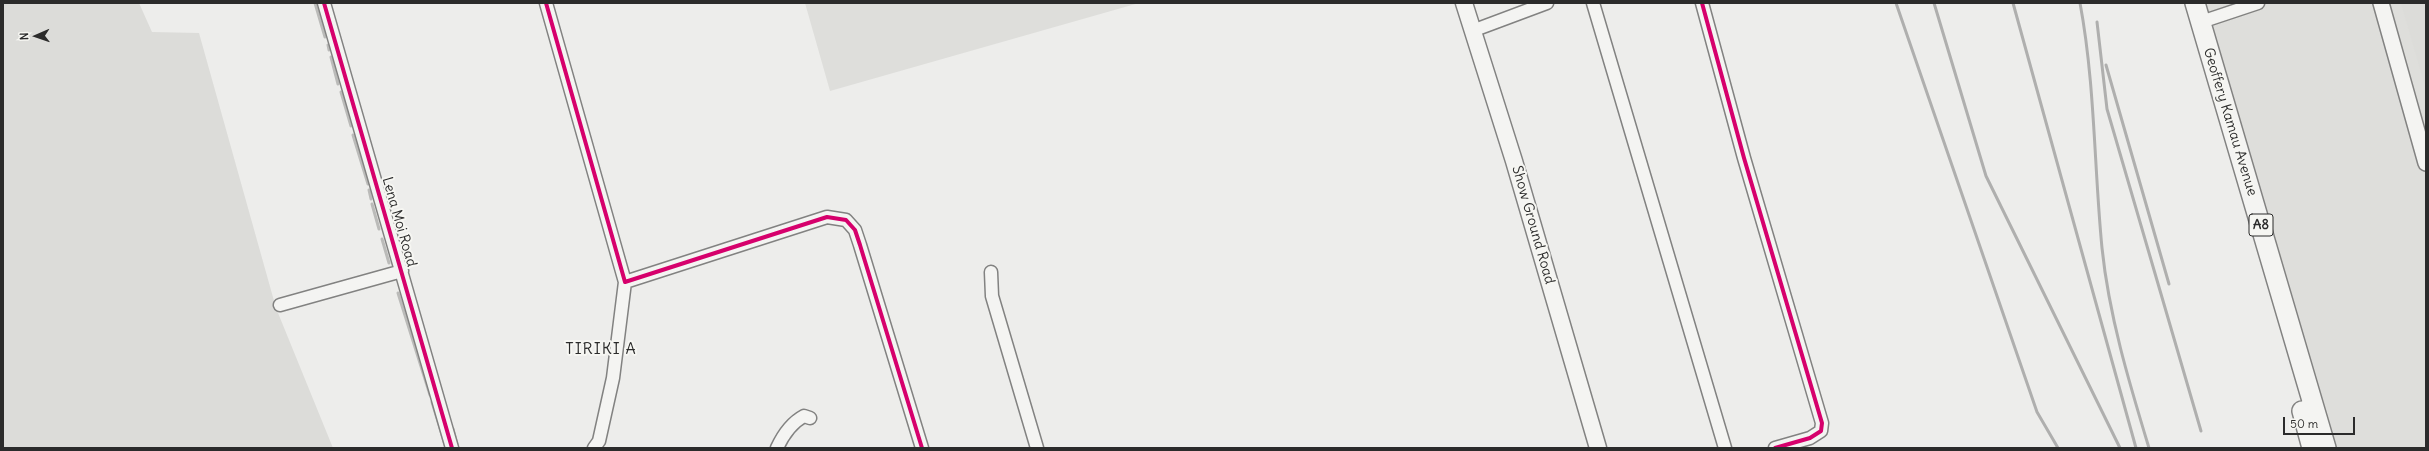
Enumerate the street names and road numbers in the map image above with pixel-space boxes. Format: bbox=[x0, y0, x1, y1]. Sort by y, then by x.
street label: Geoffery Kamau Avenue bbox=[2199, 46, 2261, 198]
street label: Show Ground Road bbox=[1508, 164, 1558, 286]
street label: Lena Moi Road bbox=[378, 175, 420, 269]
road number: A8 bbox=[2249, 214, 2273, 236]

